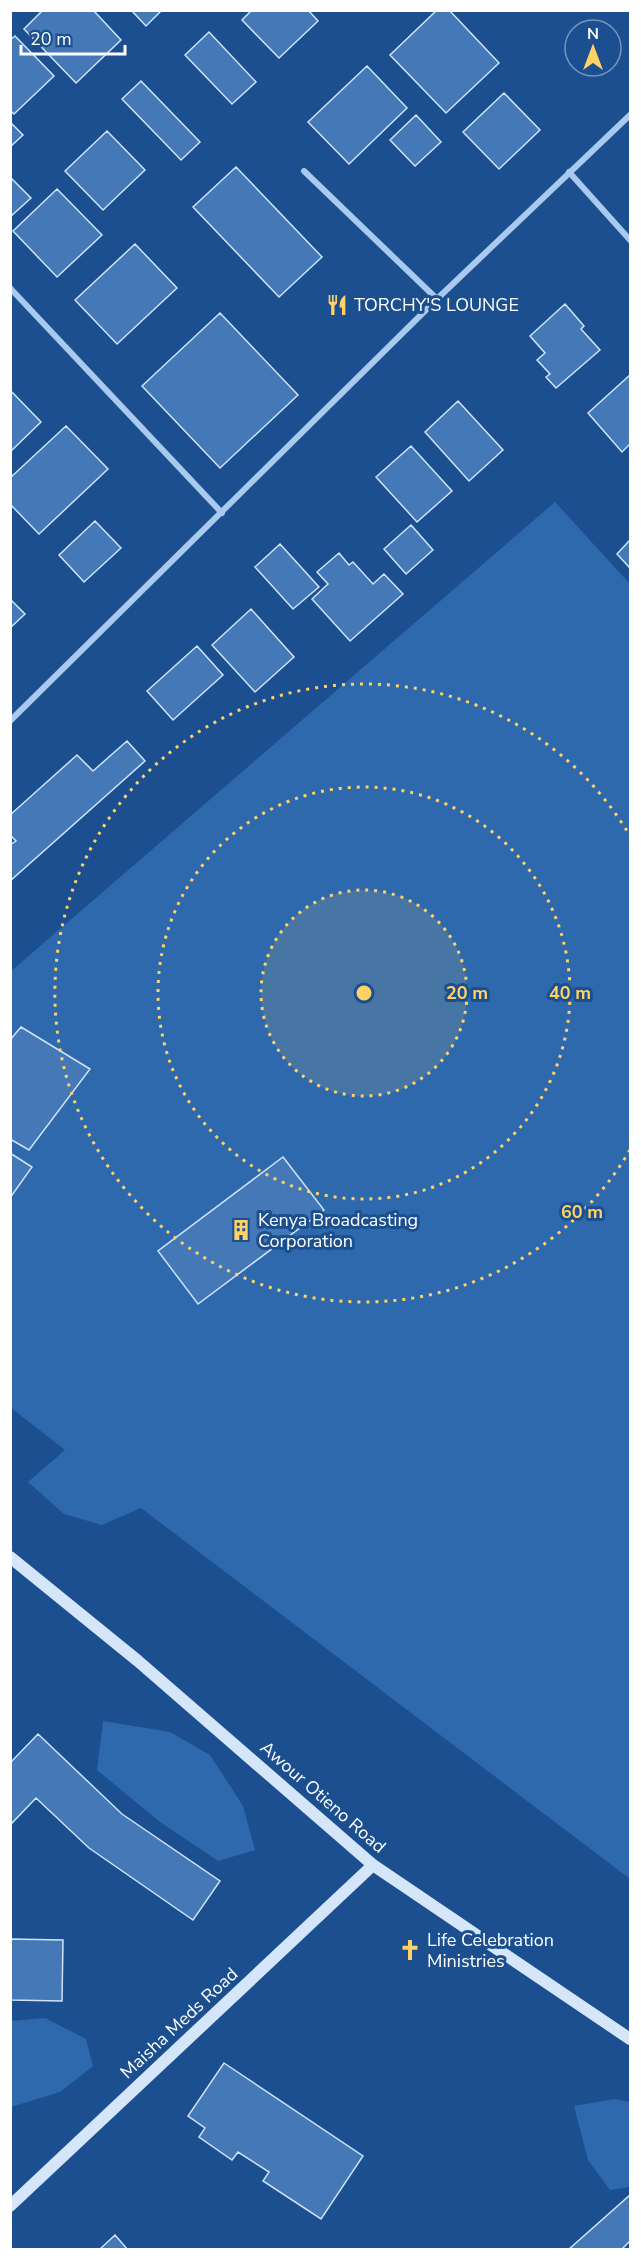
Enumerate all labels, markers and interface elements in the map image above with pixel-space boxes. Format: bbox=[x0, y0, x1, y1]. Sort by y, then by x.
scale bar bbox=[21, 18, 124, 56]
north arrow bbox=[563, 18, 623, 78]
text: N bbox=[587, 23, 599, 45]
text: 20 m bbox=[30, 27, 72, 51]
restaurant icon: TORCHY'S LOUNGE bbox=[325, 293, 349, 317]
place label: TORCHY'S LOUNGE bbox=[354, 293, 519, 317]
text: 20 m bbox=[446, 981, 488, 1005]
text: 40 m bbox=[549, 981, 591, 1005]
centre of rings bbox=[354, 983, 374, 1003]
text: 60 m bbox=[561, 1200, 603, 1224]
place label: Kenya Broadcasting Corporation bbox=[258, 1208, 418, 1253]
building icon: Kenya Broadcasting Corporation bbox=[229, 1218, 253, 1242]
street label: Awour Otieno Road bbox=[255, 1736, 391, 1858]
place label: Life Celebration Ministries bbox=[427, 1928, 554, 1973]
church icon: Life Celebration Ministries bbox=[398, 1938, 422, 1962]
street label: Maisha Meds Road bbox=[115, 1962, 243, 2084]

